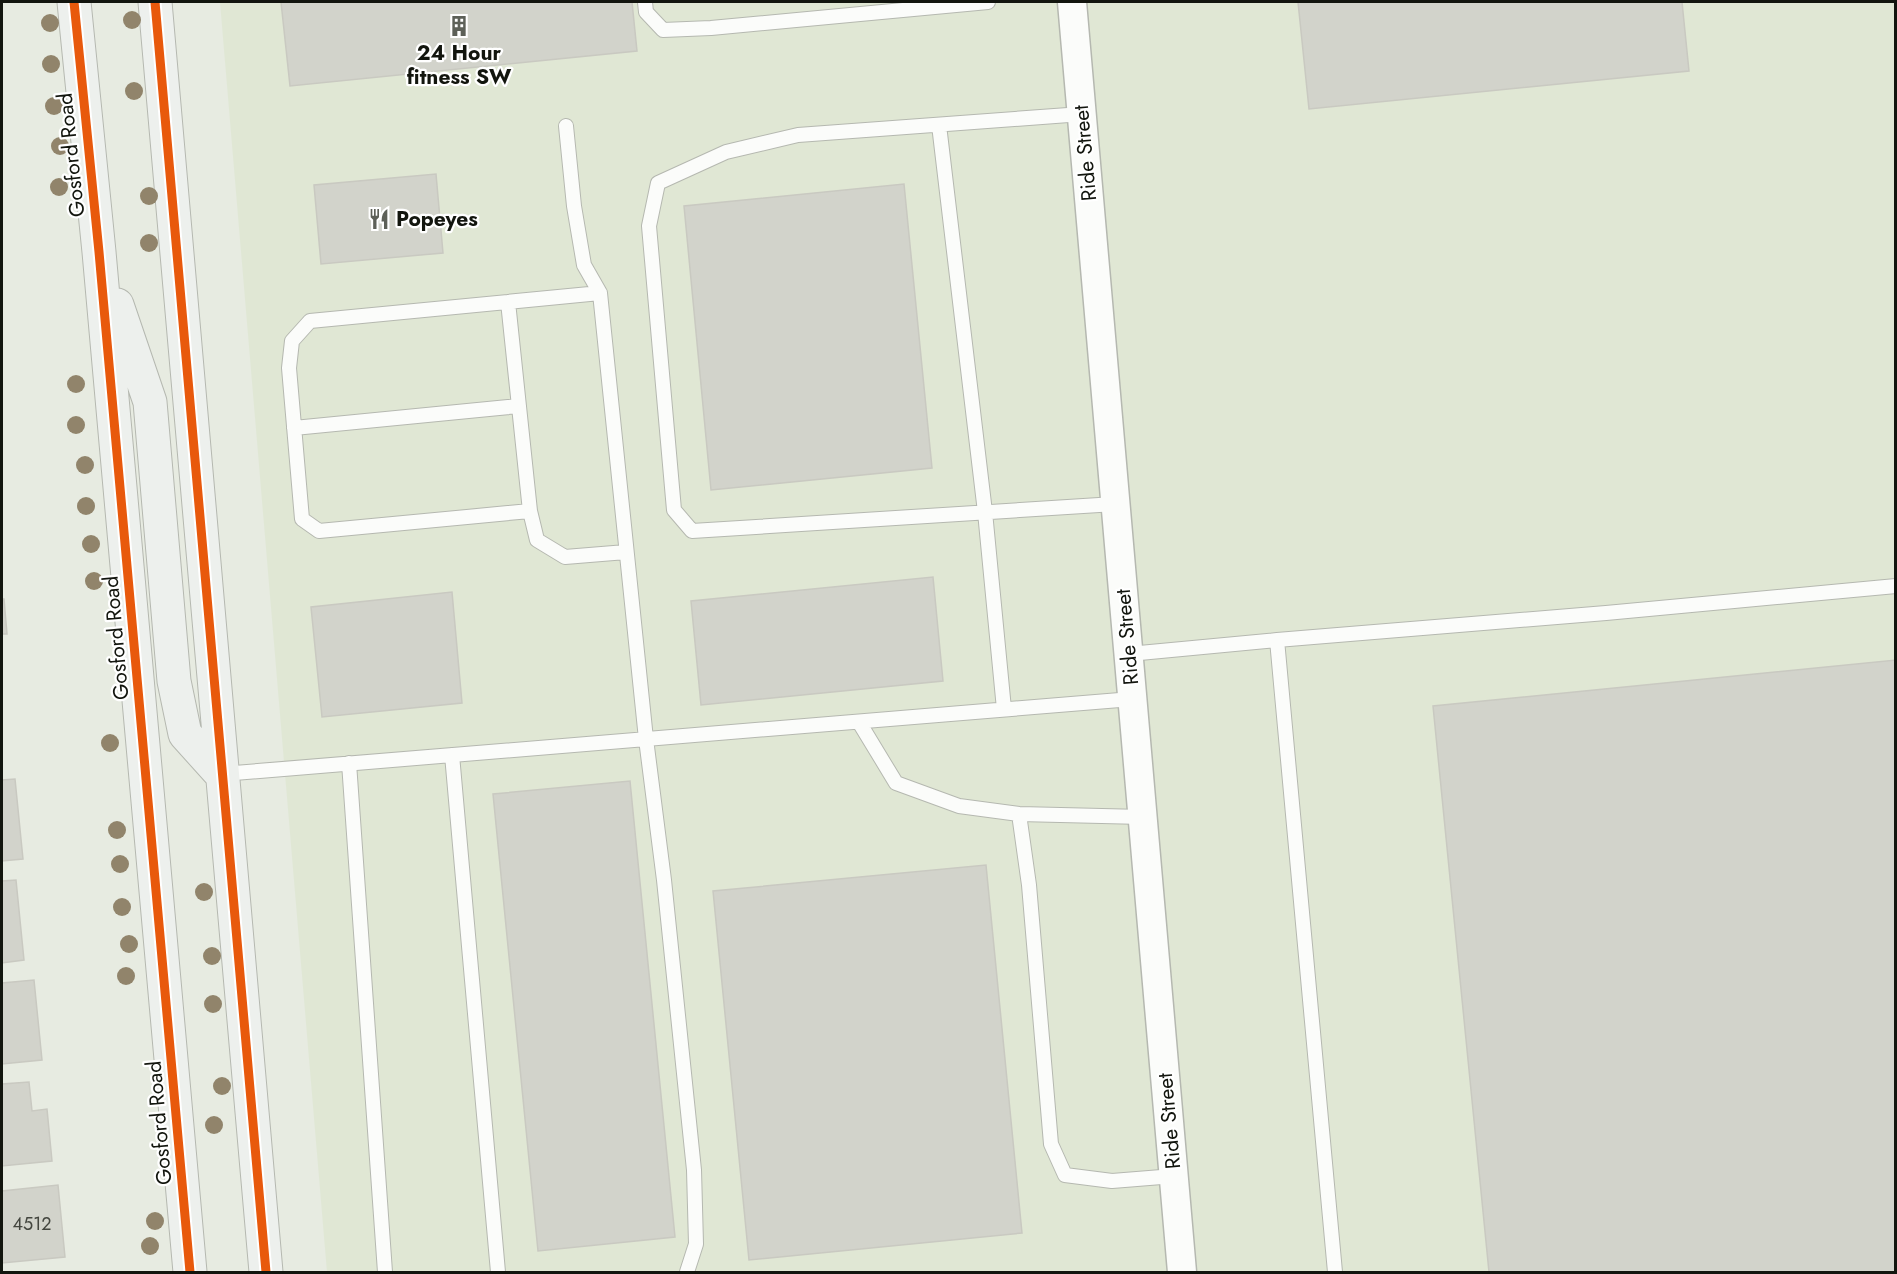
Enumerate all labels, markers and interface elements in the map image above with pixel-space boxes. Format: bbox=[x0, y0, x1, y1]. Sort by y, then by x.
building icon: 24 Hour fitness SW bbox=[447, 14, 471, 38]
place label: 24 Hour fitness SW bbox=[407, 38, 512, 92]
street label: Gosford Road bbox=[50, 92, 92, 218]
street label: Ride Street bbox=[1066, 104, 1104, 202]
place label: Popeyes bbox=[396, 204, 478, 234]
restaurant icon: Popeyes bbox=[367, 207, 391, 231]
street label: Gosford Road bbox=[96, 575, 136, 701]
street label: Ride Street bbox=[1108, 588, 1146, 686]
street label: Gosford Road bbox=[139, 1060, 179, 1186]
street label: Ride Street bbox=[1150, 1072, 1188, 1170]
house number: 4512 bbox=[13, 1211, 52, 1237]

